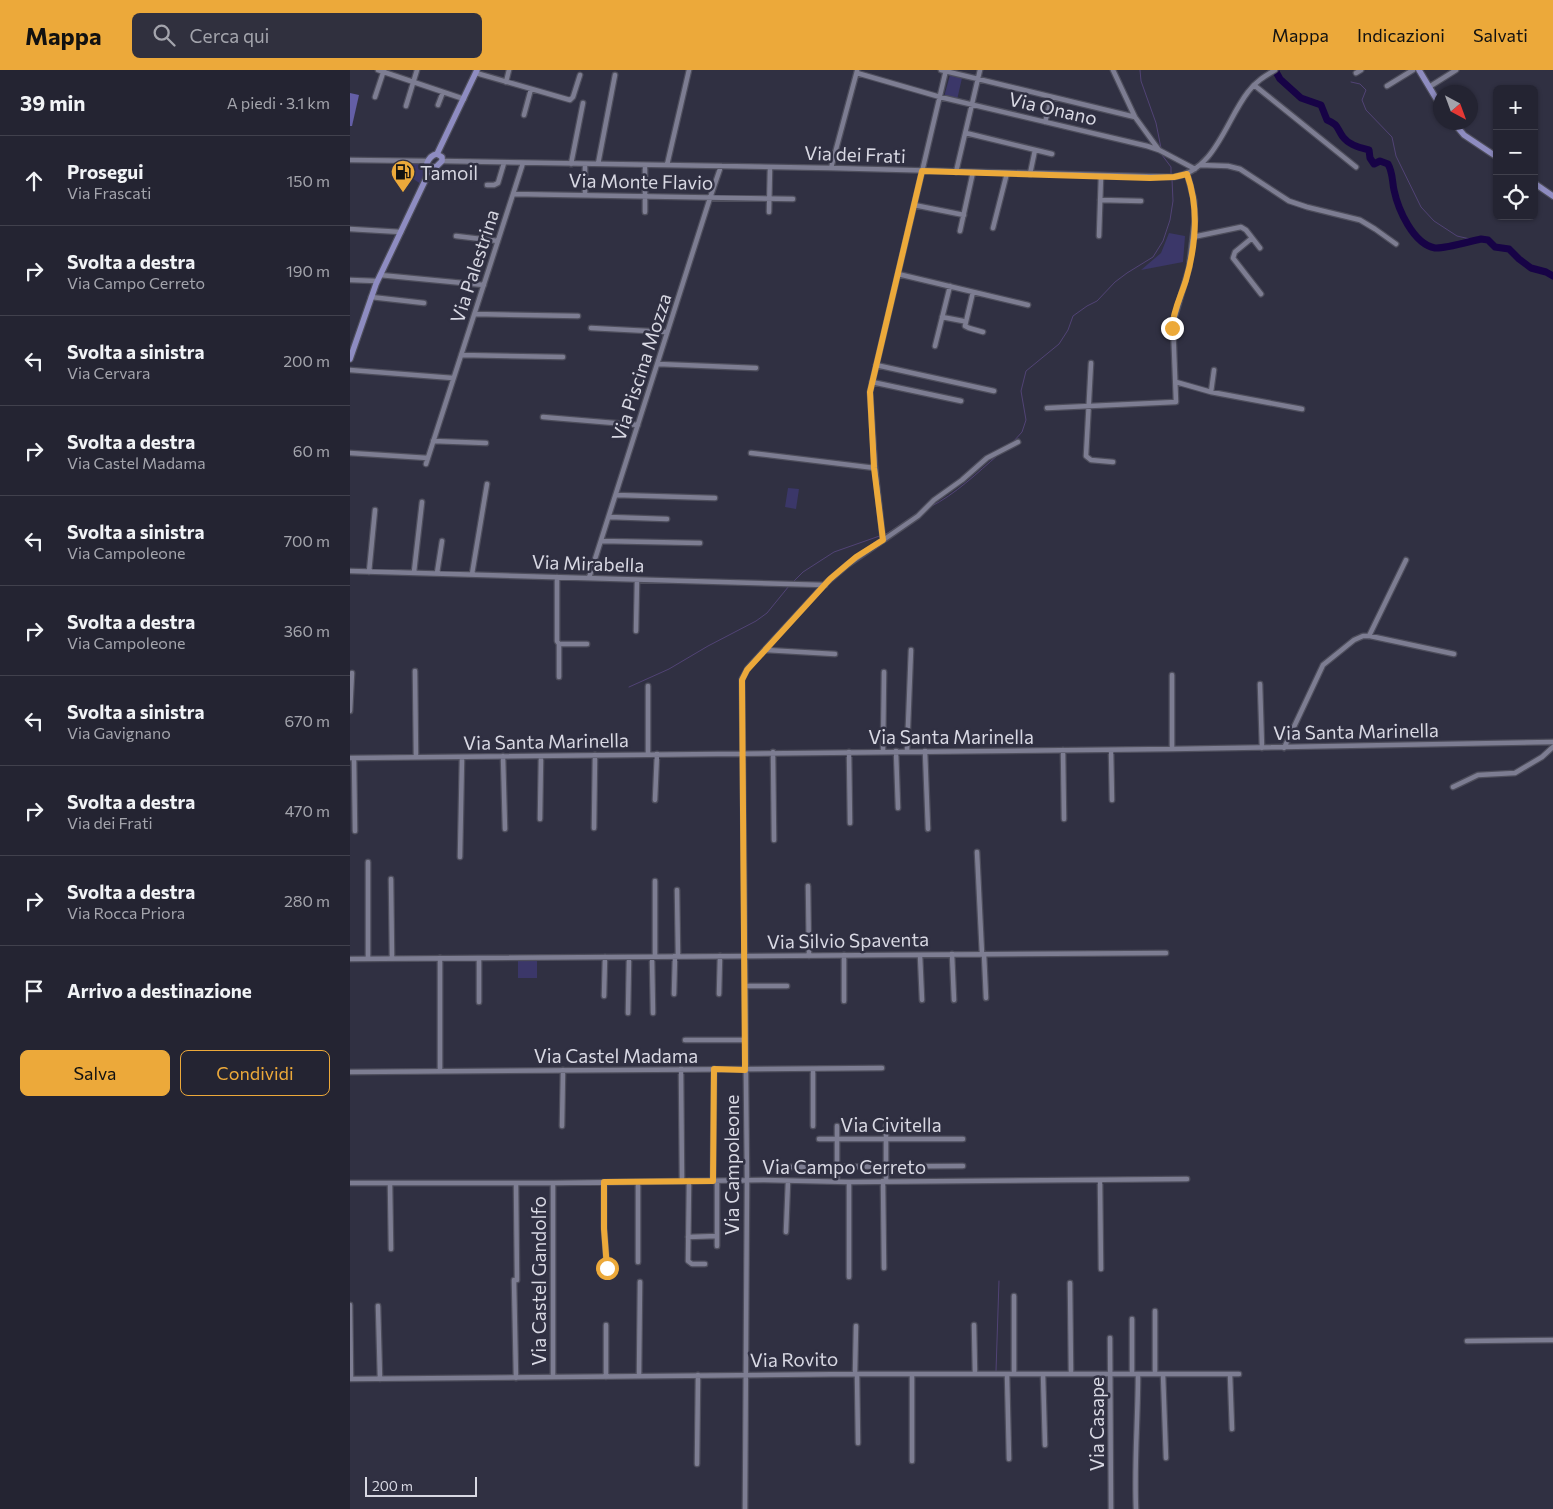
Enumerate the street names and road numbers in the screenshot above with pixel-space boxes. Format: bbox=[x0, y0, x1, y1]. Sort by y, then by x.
street label: Via Onano bbox=[1007, 87, 1099, 129]
street label: Via dei Frati bbox=[804, 141, 906, 167]
street label: Via Monte Flavio bbox=[568, 168, 714, 194]
street label: Via Palestrina bbox=[445, 206, 503, 326]
street label: Via Piscina Mozza bbox=[606, 290, 676, 444]
street label: Via Mirabella bbox=[531, 550, 645, 576]
street label: Via Santa Marinella bbox=[1273, 718, 1439, 744]
street label: Via Santa Marinella bbox=[868, 725, 1034, 748]
street label: Via Santa Marinella bbox=[463, 728, 629, 754]
street label: Via Silvio Spaventa bbox=[767, 927, 929, 953]
street label: Via Castel Madama bbox=[534, 1044, 698, 1067]
street label: Via Campoleone bbox=[720, 1095, 743, 1235]
street label: Via Civitella bbox=[840, 1113, 942, 1136]
street label: Via Campo Cerreto bbox=[762, 1155, 926, 1178]
street label: Via Castel Gandolfo bbox=[527, 1196, 550, 1366]
street label: Via Rovito bbox=[750, 1347, 838, 1371]
street label: Via Casape bbox=[1085, 1377, 1108, 1471]

